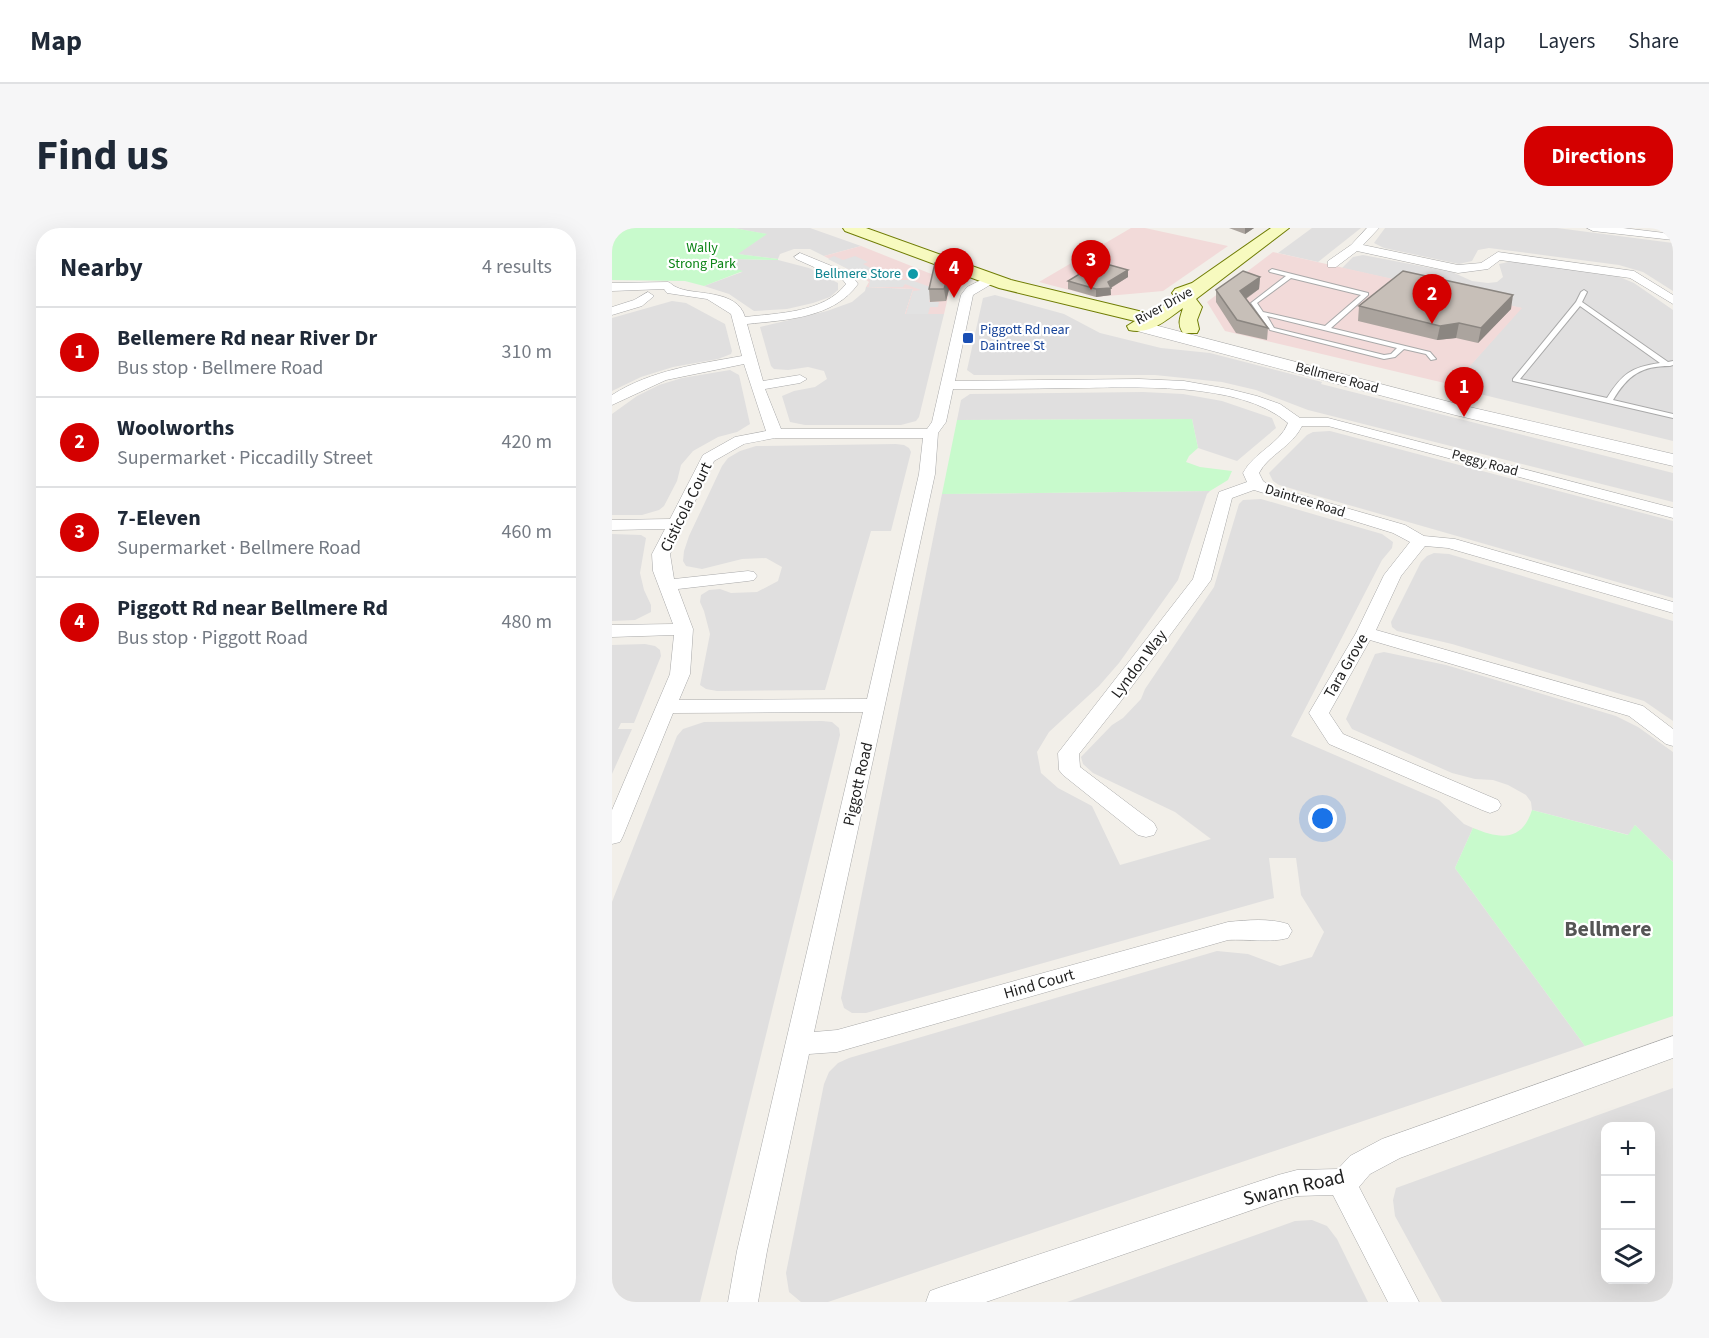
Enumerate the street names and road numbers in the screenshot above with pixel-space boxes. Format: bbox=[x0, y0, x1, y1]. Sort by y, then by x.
street label: River Drive bbox=[1132, 282, 1196, 330]
street label: Bellmere Road bbox=[1293, 357, 1381, 399]
street label: Peggy Road bbox=[1450, 445, 1520, 481]
street label: Cisticola Court bbox=[655, 458, 717, 556]
street label: Daintree Road bbox=[1262, 479, 1348, 523]
street label: Lyndon Way bbox=[1106, 625, 1172, 703]
street label: Tara Grove bbox=[1319, 630, 1373, 702]
street label: Piggott Road bbox=[838, 740, 878, 828]
street label: Hind Court bbox=[1001, 963, 1078, 1005]
street label: Swann Road bbox=[1240, 1163, 1348, 1213]

